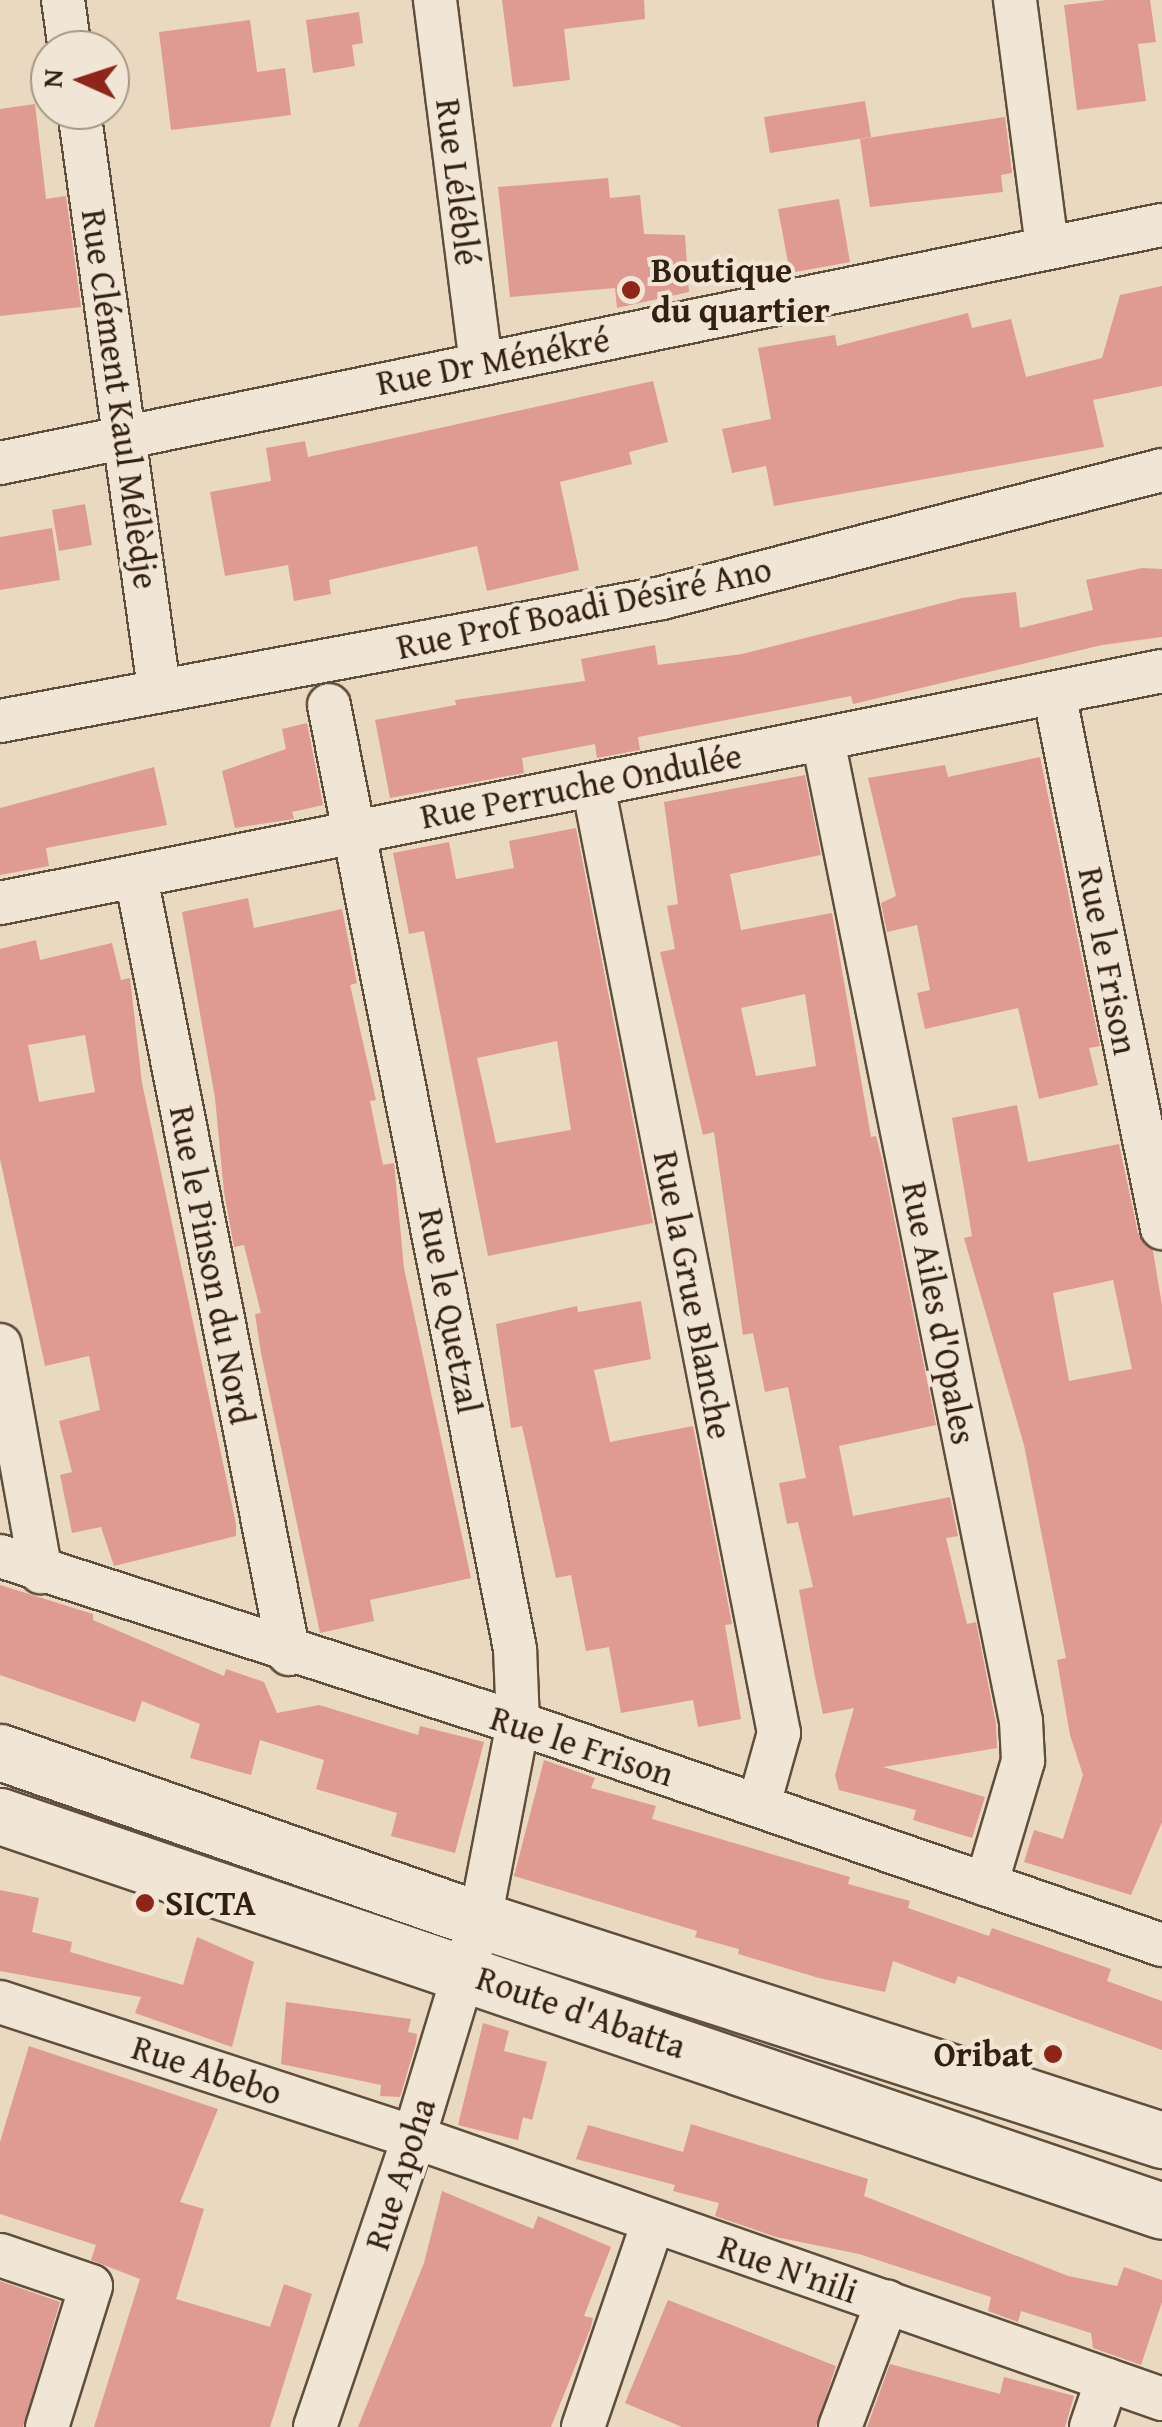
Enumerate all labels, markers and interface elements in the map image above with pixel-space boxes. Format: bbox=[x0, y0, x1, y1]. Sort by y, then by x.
north arrow bbox=[30, 30, 130, 130]
text: N bbox=[31, 68, 73, 89]
street label: Rue Léléblé bbox=[427, 96, 489, 268]
street label: Rue Clément Kaul Mélèdje bbox=[73, 207, 167, 591]
place label: Boutique du quartier bbox=[651, 249, 830, 331]
marker: Boutique du quartier bbox=[620, 279, 642, 301]
street label: Rue Dr Ménékré bbox=[373, 318, 613, 404]
street label: Rue Prof Boadi Désiré Ano bbox=[393, 548, 775, 668]
street label: Rue Perruche Ondulée bbox=[417, 734, 745, 838]
street label: Rue le Frison bbox=[1069, 864, 1147, 1058]
street label: Rue le Pinson du Nord bbox=[161, 1102, 263, 1428]
street label: Rue la Grue Blanche bbox=[644, 1148, 742, 1442]
street label: Rue Ailes d'Opales bbox=[893, 1178, 985, 1448]
street label: Rue le Quetzal bbox=[410, 1205, 490, 1417]
street label: Rue le Frison bbox=[485, 1697, 679, 1795]
place label: SICTA bbox=[165, 1882, 256, 1924]
marker: SICTA bbox=[134, 1892, 156, 1914]
street label: Route d'Abatta bbox=[471, 1957, 691, 2067]
street label: Rue Abebo bbox=[127, 2026, 287, 2114]
place label: Oribat bbox=[934, 2033, 1033, 2075]
marker: Oribat bbox=[1042, 2043, 1064, 2065]
street label: Rue Apoha bbox=[356, 2093, 444, 2255]
street label: Rue N'nili bbox=[713, 2226, 863, 2312]

